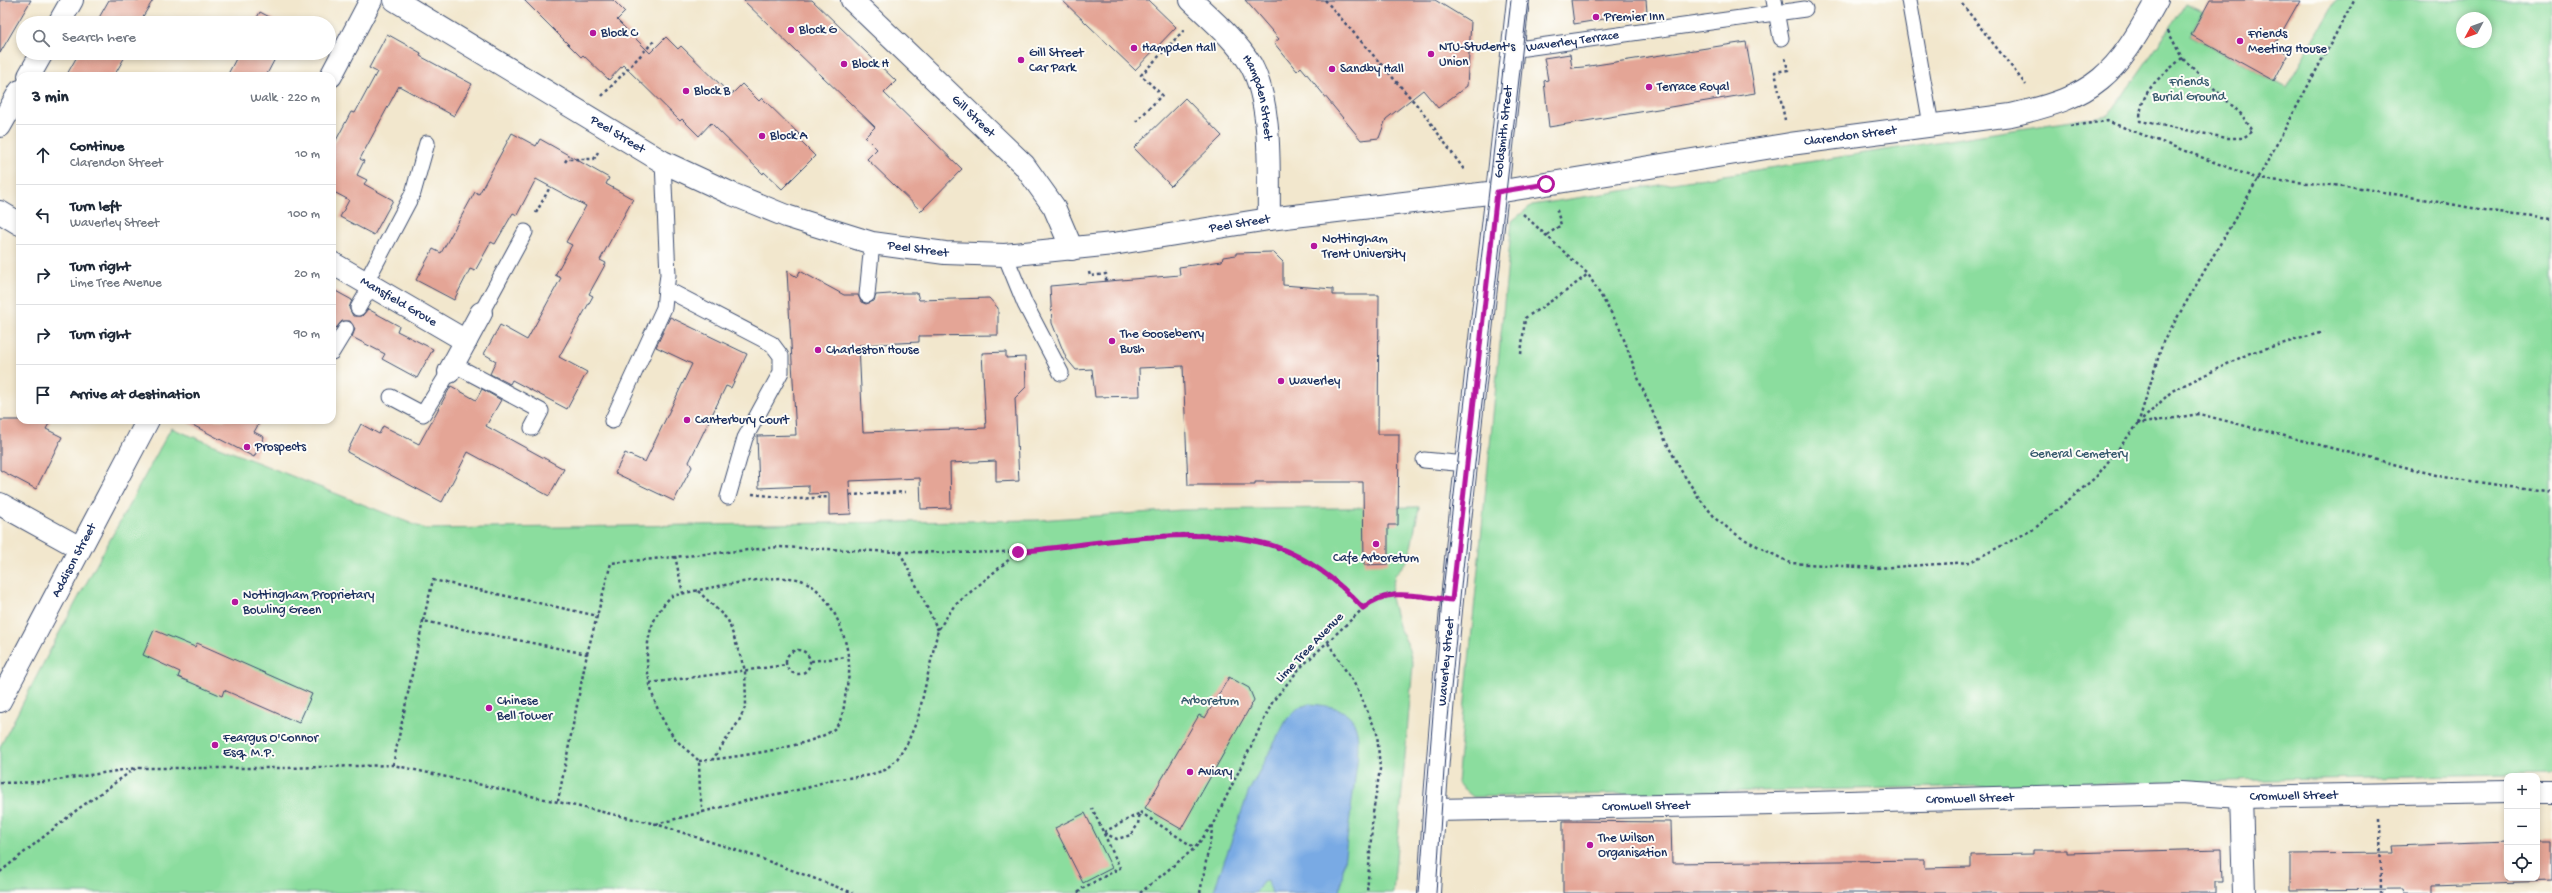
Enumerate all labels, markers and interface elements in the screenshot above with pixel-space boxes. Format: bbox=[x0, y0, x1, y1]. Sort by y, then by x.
place label: Premier Inn bbox=[1603, 10, 1665, 25]
marker: Premier Inn bbox=[1591, 12, 1601, 22]
north arrow bbox=[2456, 12, 2492, 48]
search box bbox=[16, 16, 336, 60]
place label: Block G bbox=[798, 23, 838, 38]
marker: Block G bbox=[786, 25, 796, 35]
place label: Block C bbox=[600, 26, 639, 41]
icon: search bbox=[30, 27, 52, 49]
street label: Waverley Terrace bbox=[1525, 27, 1620, 55]
place label: Friends Meeting House bbox=[2247, 27, 2327, 57]
marker: Block C bbox=[588, 28, 598, 38]
text: Search here bbox=[62, 29, 136, 47]
marker: Friends Meeting House bbox=[2235, 36, 2245, 46]
place label: NTU-Student's Union bbox=[1439, 40, 1517, 70]
place label: Hampden Hall bbox=[1142, 41, 1216, 56]
marker: Hampden Hall bbox=[1129, 43, 1139, 53]
place label: Gill Street Car Park bbox=[1029, 46, 1085, 76]
marker: NTU-Student's Union bbox=[1426, 49, 1436, 59]
street label: Hampden Street bbox=[1239, 52, 1275, 142]
marker: Gill Street Car Park bbox=[1016, 55, 1026, 65]
place label: Block H bbox=[851, 57, 890, 72]
marker: Block H bbox=[839, 59, 849, 69]
place label: Sandby Hall bbox=[1340, 62, 1404, 77]
marker: Sandby Hall bbox=[1327, 64, 1337, 74]
park label: Friends Burial Ground bbox=[2152, 75, 2227, 105]
place label: Terrace Royal bbox=[1656, 80, 1730, 95]
marker: Terrace Royal bbox=[1644, 82, 1654, 92]
street label: Goldsmith Street bbox=[1491, 83, 1516, 179]
place label: Block B bbox=[693, 84, 731, 99]
marker: Block B bbox=[681, 86, 691, 96]
text: 3 min bbox=[32, 88, 69, 108]
text: Walk · 220 m bbox=[250, 91, 320, 106]
street label: Gill Street bbox=[948, 92, 999, 142]
street label: Peel Street bbox=[587, 112, 649, 158]
street label: Clarendon Street bbox=[1803, 122, 1899, 150]
place label: Block A bbox=[769, 129, 809, 144]
marker: Block A bbox=[757, 131, 767, 141]
text: Continue bbox=[70, 138, 124, 156]
icon: ahead bbox=[32, 144, 54, 166]
text: 10 m bbox=[295, 147, 320, 162]
text: Clarendon Street bbox=[70, 156, 163, 171]
route start bbox=[1537, 175, 1555, 193]
text: Turn left bbox=[70, 198, 121, 216]
icon: left bbox=[32, 204, 54, 226]
text: 100 m bbox=[288, 207, 320, 222]
street label: Peel Street bbox=[1207, 211, 1273, 236]
text: Waverley Street bbox=[70, 216, 159, 231]
place label: Nottingham Trent University bbox=[1321, 232, 1406, 262]
street label: Peel Street bbox=[886, 238, 950, 261]
marker: Nottingham Trent University bbox=[1309, 241, 1319, 251]
text: Turn right bbox=[70, 258, 130, 276]
icon: right bbox=[32, 264, 54, 286]
text: 20 m bbox=[294, 267, 320, 282]
street label: Mansfield Grove bbox=[357, 274, 440, 330]
text: Lime Tree Avenue bbox=[70, 276, 162, 291]
icon: right bbox=[32, 324, 54, 346]
text: Turn right bbox=[70, 326, 130, 344]
text: 90 m bbox=[294, 327, 320, 342]
place label: The Gooseberry Bush bbox=[1119, 327, 1205, 357]
marker: The Gooseberry Bush bbox=[1107, 336, 1117, 346]
place label: Charleston House bbox=[826, 343, 920, 358]
marker: Charleston House bbox=[813, 345, 823, 355]
place label: Waverley bbox=[1289, 374, 1341, 389]
marker: Waverley bbox=[1276, 376, 1286, 386]
icon: arrive bbox=[32, 384, 54, 406]
text: Arrive at destination bbox=[70, 386, 200, 404]
place label: Canterbury Court bbox=[695, 413, 791, 428]
marker: Canterbury Court bbox=[682, 415, 692, 425]
place label: Prospects bbox=[254, 440, 307, 455]
marker: Prospects bbox=[242, 442, 252, 452]
park label: General Cemetery bbox=[2030, 447, 2129, 462]
street label: Addison Street bbox=[49, 519, 100, 600]
marker: Cafe Arboretum bbox=[1371, 539, 1381, 549]
route end bbox=[1009, 543, 1027, 561]
place label: Cafe Arboretum bbox=[1333, 551, 1419, 566]
place label: Nottingham Proprietary Bowling Green bbox=[242, 588, 375, 618]
marker: Nottingham Proprietary Bowling Green bbox=[230, 597, 240, 607]
street label: Lime Tree Avenue bbox=[1273, 610, 1347, 686]
street label: Waverley Street bbox=[1435, 615, 1458, 707]
place label: Chinese Bell Tower bbox=[496, 694, 554, 724]
park label: Arboretum bbox=[1181, 694, 1239, 709]
marker: Chinese Bell Tower bbox=[484, 703, 494, 713]
place label: Feargus O'Connor Esq. M.P. bbox=[222, 731, 320, 761]
marker: Feargus O'Connor Esq. M.P. bbox=[210, 740, 220, 750]
place label: Aviary bbox=[1198, 765, 1233, 780]
marker: Aviary bbox=[1185, 767, 1195, 777]
map controls bbox=[2504, 773, 2540, 881]
button: + bbox=[2504, 773, 2540, 809]
street label: Cromwell Street bbox=[2250, 788, 2339, 804]
street label: Cromwell Street bbox=[1926, 790, 2016, 807]
street label: Cromwell Street bbox=[1602, 798, 1692, 815]
button: − bbox=[2504, 809, 2540, 845]
place label: The Wilson Organisation bbox=[1597, 831, 1668, 861]
marker: The Wilson Organisation bbox=[1585, 840, 1595, 850]
button: locate bbox=[2504, 845, 2540, 881]

